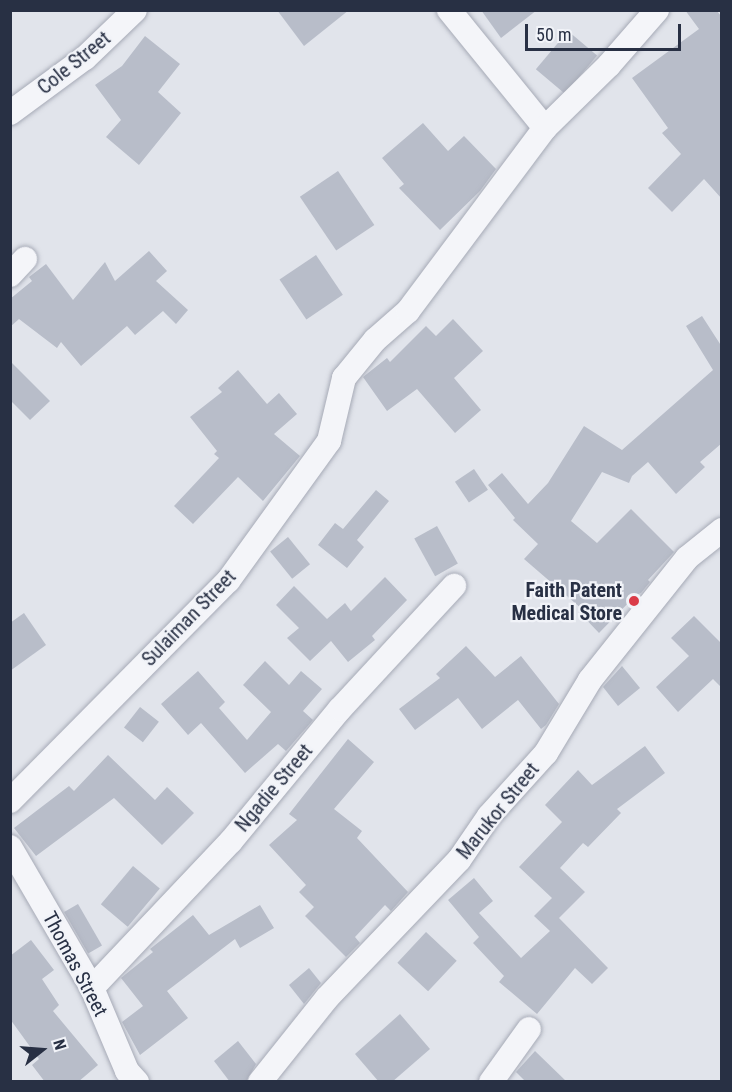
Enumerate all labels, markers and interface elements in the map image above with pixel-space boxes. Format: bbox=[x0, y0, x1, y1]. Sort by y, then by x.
scale bar bbox=[528, 12, 684, 50]
text: 50 m bbox=[536, 24, 571, 45]
street label: Cole Street bbox=[33, 26, 115, 100]
street label: Sulaiman Street bbox=[137, 565, 241, 671]
place label: Faith Patent Medical Store bbox=[511, 578, 622, 625]
marker: Faith Patent Medical Store bbox=[627, 594, 641, 608]
street label: Ngadie Street bbox=[230, 739, 318, 837]
street label: Marukor Street bbox=[452, 758, 544, 864]
street label: Thomas Street bbox=[37, 907, 113, 1021]
north arrow bbox=[12, 1020, 72, 1080]
text: N bbox=[49, 1037, 70, 1052]

